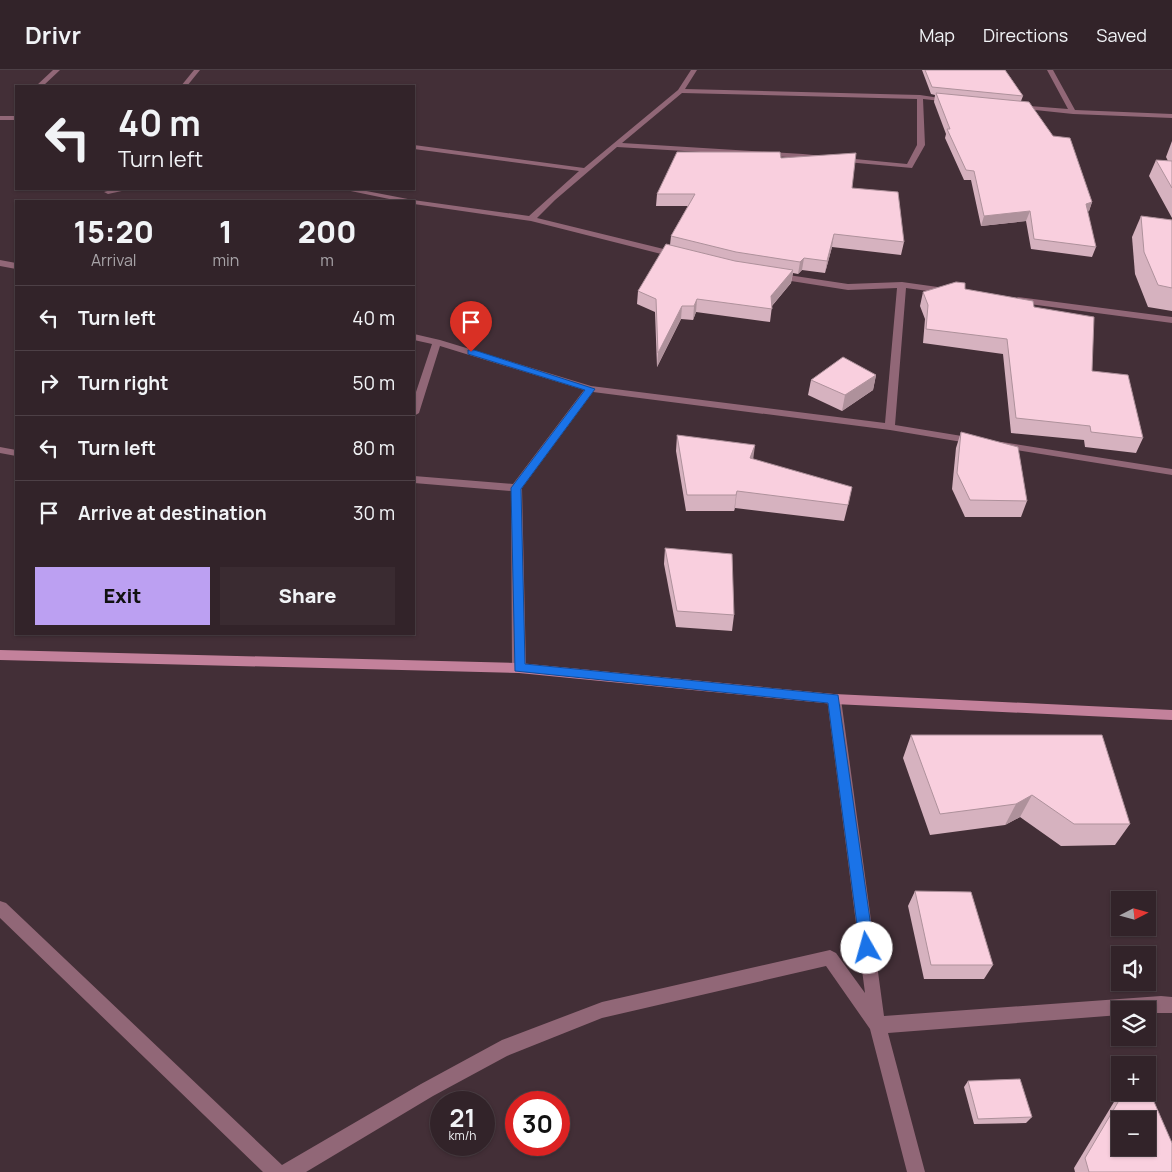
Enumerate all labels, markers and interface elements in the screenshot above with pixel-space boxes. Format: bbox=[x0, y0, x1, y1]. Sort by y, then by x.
text: Drivr bbox=[25, 18, 81, 51]
text: Map bbox=[919, 23, 955, 47]
text: Directions bbox=[983, 23, 1068, 47]
text: Saved bbox=[1096, 23, 1147, 47]
text: 40 m bbox=[118, 99, 201, 147]
icon: left bbox=[35, 105, 100, 170]
text: Turn left bbox=[118, 144, 203, 174]
text: 15:20 bbox=[74, 211, 154, 252]
text: 1 bbox=[219, 211, 233, 252]
text: 200 bbox=[298, 211, 356, 252]
text: Arrival bbox=[91, 249, 137, 271]
text: min bbox=[212, 249, 239, 271]
text: m bbox=[320, 249, 334, 271]
pin bbox=[450, 301, 492, 352]
icon: left bbox=[35, 304, 63, 332]
text: Turn left bbox=[78, 305, 156, 331]
text: 40 m bbox=[352, 305, 395, 331]
icon: arrive bbox=[457, 308, 485, 336]
icon: right bbox=[35, 369, 63, 397]
text: Turn right bbox=[78, 370, 168, 396]
text: 50 m bbox=[353, 370, 395, 396]
icon: left bbox=[35, 434, 63, 462]
text: Turn left bbox=[78, 435, 156, 461]
text: 80 m bbox=[352, 435, 395, 461]
icon: arrive bbox=[35, 499, 63, 527]
text: Arrive at destination bbox=[78, 500, 267, 526]
text: 30 m bbox=[353, 500, 395, 526]
button: Exit bbox=[35, 567, 210, 625]
button: Share bbox=[220, 567, 395, 625]
north arrow bbox=[1111, 891, 1156, 936]
map controls bbox=[1111, 891, 1156, 1156]
position arrow bbox=[840, 921, 892, 973]
button: sound bbox=[1111, 946, 1156, 991]
button: layers bbox=[1111, 1001, 1156, 1046]
button: + bbox=[1111, 1056, 1156, 1101]
speed limit sign: 30 bbox=[505, 1091, 570, 1156]
text: 21 bbox=[450, 1100, 475, 1135]
button: − bbox=[1111, 1111, 1156, 1156]
text: km/h bbox=[449, 1127, 476, 1144]

